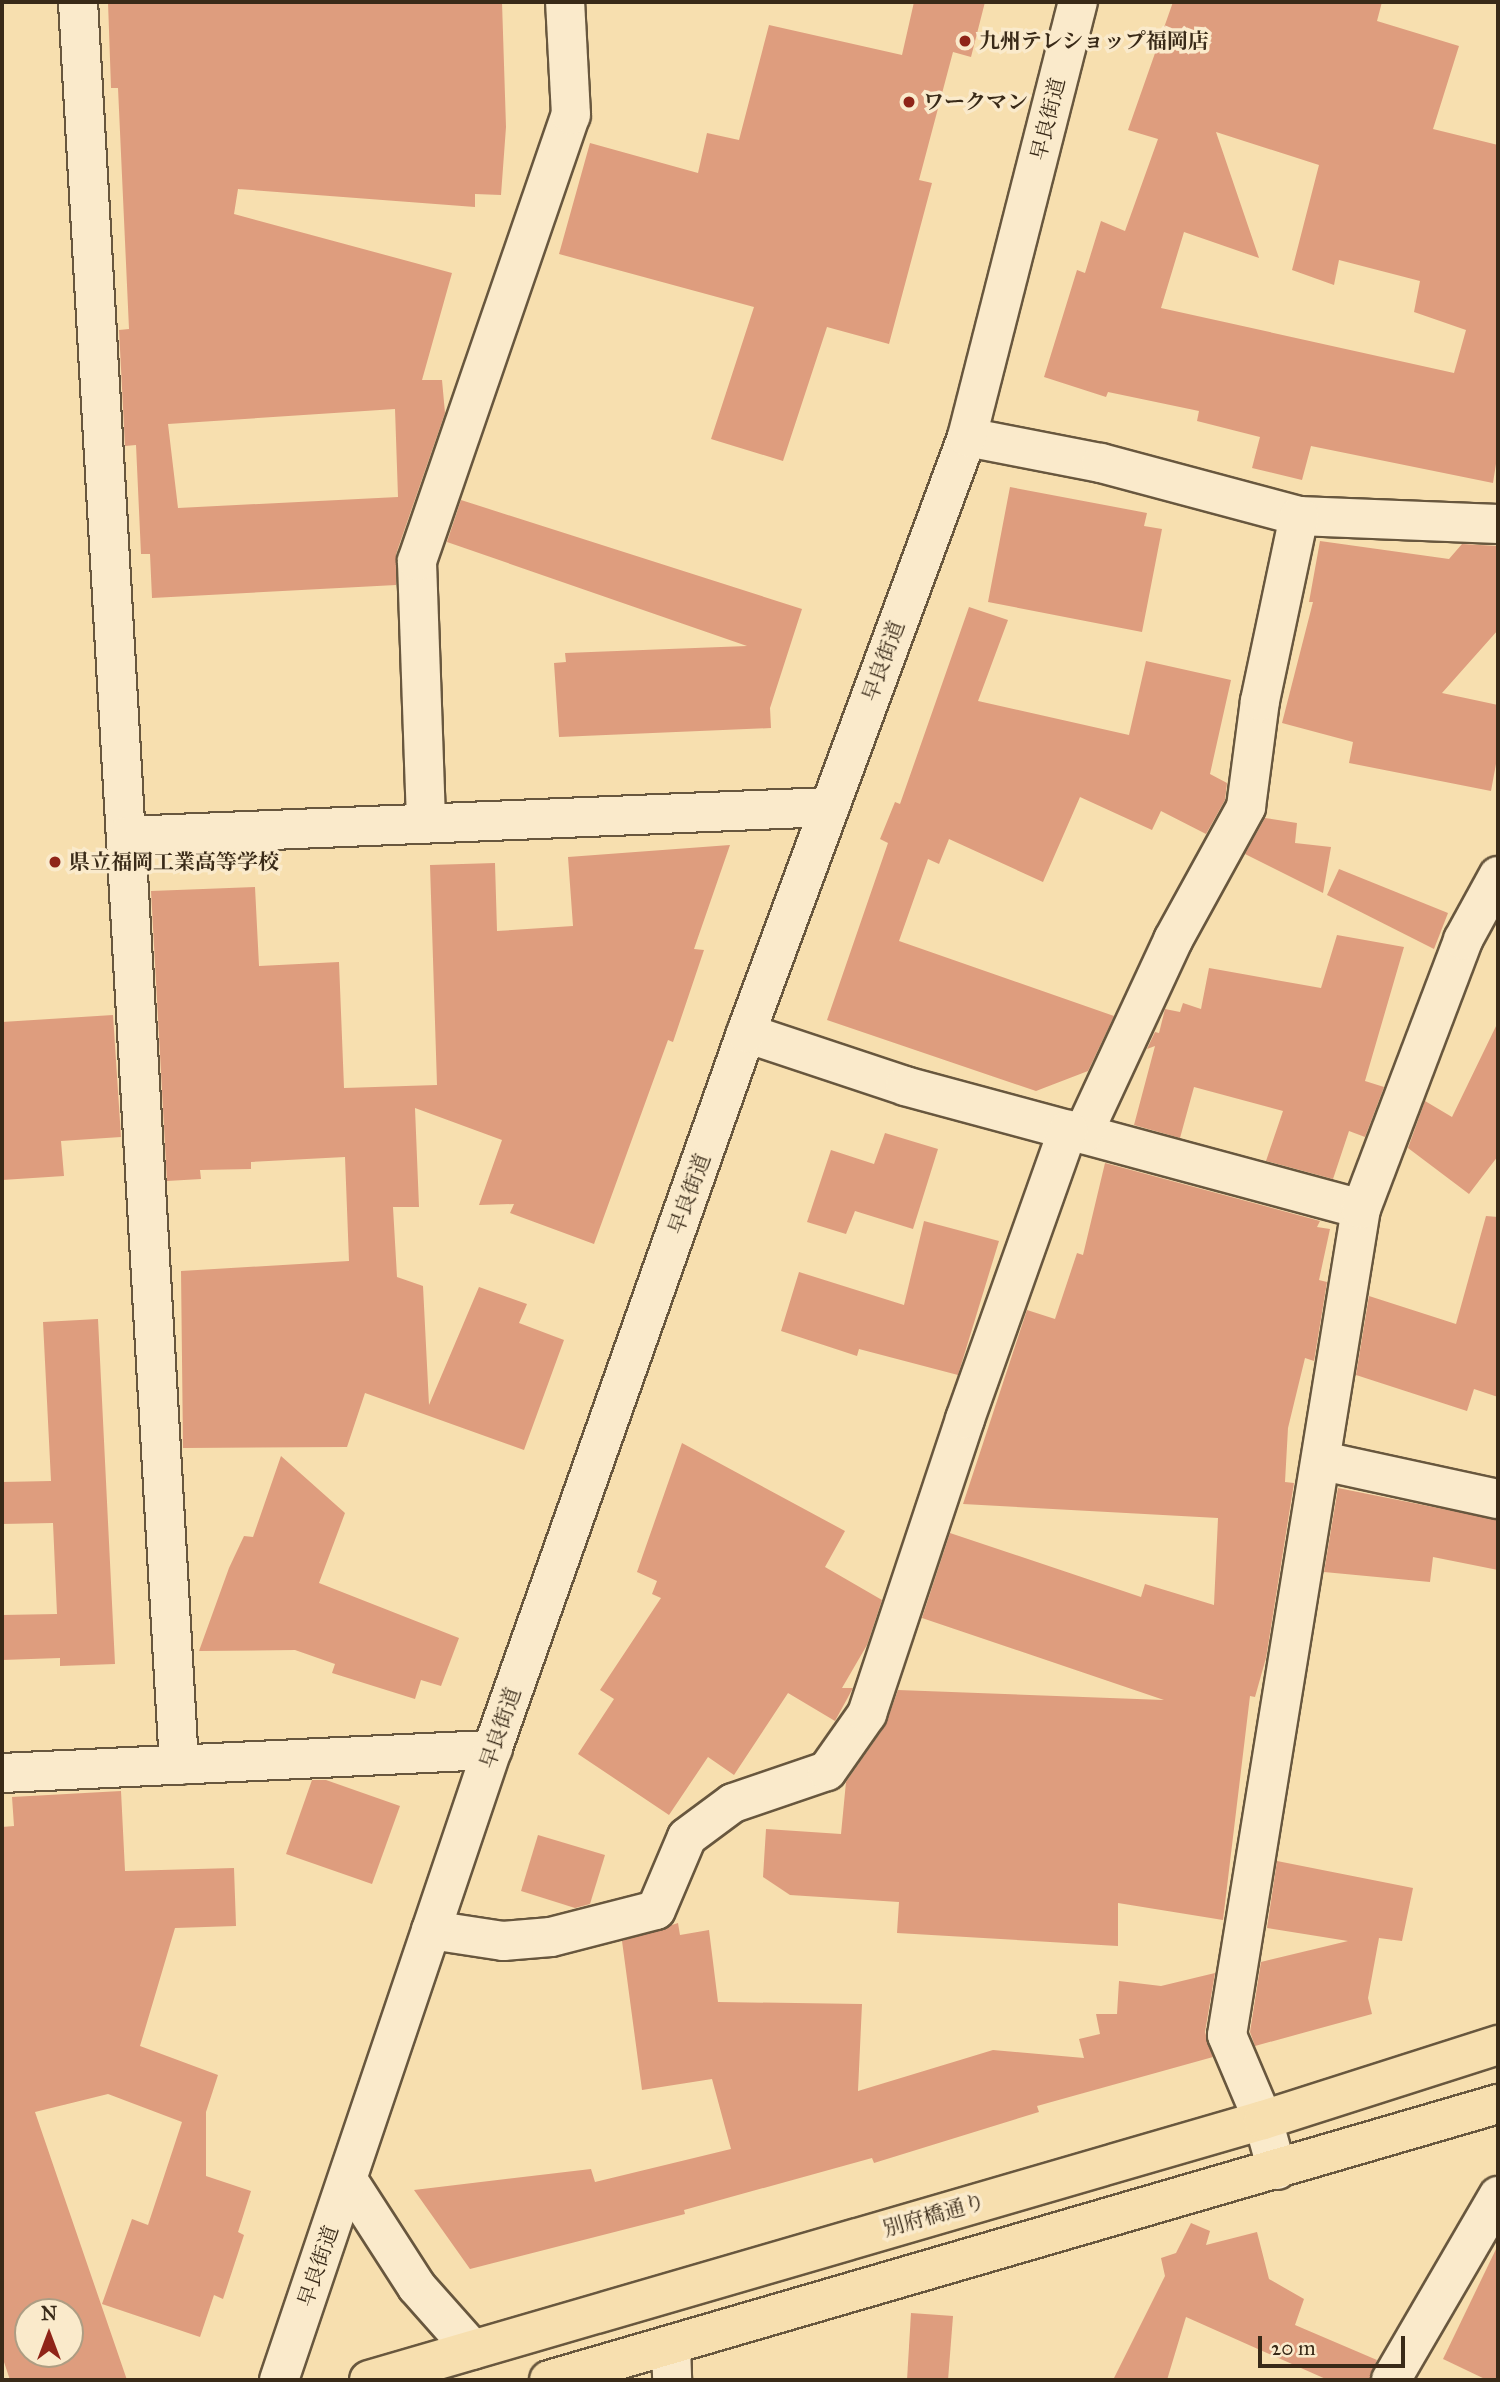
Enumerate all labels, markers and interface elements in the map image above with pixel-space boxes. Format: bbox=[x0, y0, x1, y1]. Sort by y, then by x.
place label: 九州テレショップ福岡店 bbox=[979, 28, 1210, 54]
marker: 九州テレショップ福岡店 bbox=[957, 33, 973, 49]
street label: 早良街道 bbox=[1026, 75, 1070, 163]
place label: ワークマン bbox=[923, 89, 1028, 115]
marker: ワークマン bbox=[901, 94, 917, 110]
street label: 早良街道 bbox=[857, 617, 909, 705]
place label: 県立福岡工業高等学校 bbox=[69, 849, 279, 875]
marker: 県立福岡工業高等学校 bbox=[47, 854, 63, 870]
street label: 早良街道 bbox=[663, 1150, 715, 1238]
street label: 早良街道 bbox=[474, 1684, 526, 1772]
street label: 別府橋通り bbox=[880, 2188, 988, 2242]
street label: 早良街道 bbox=[292, 2222, 344, 2310]
north arrow bbox=[14, 2298, 84, 2368]
text: N bbox=[41, 2302, 57, 2325]
scale bar bbox=[1262, 2322, 1409, 2366]
text: 20 m bbox=[1271, 2335, 1316, 2361]

